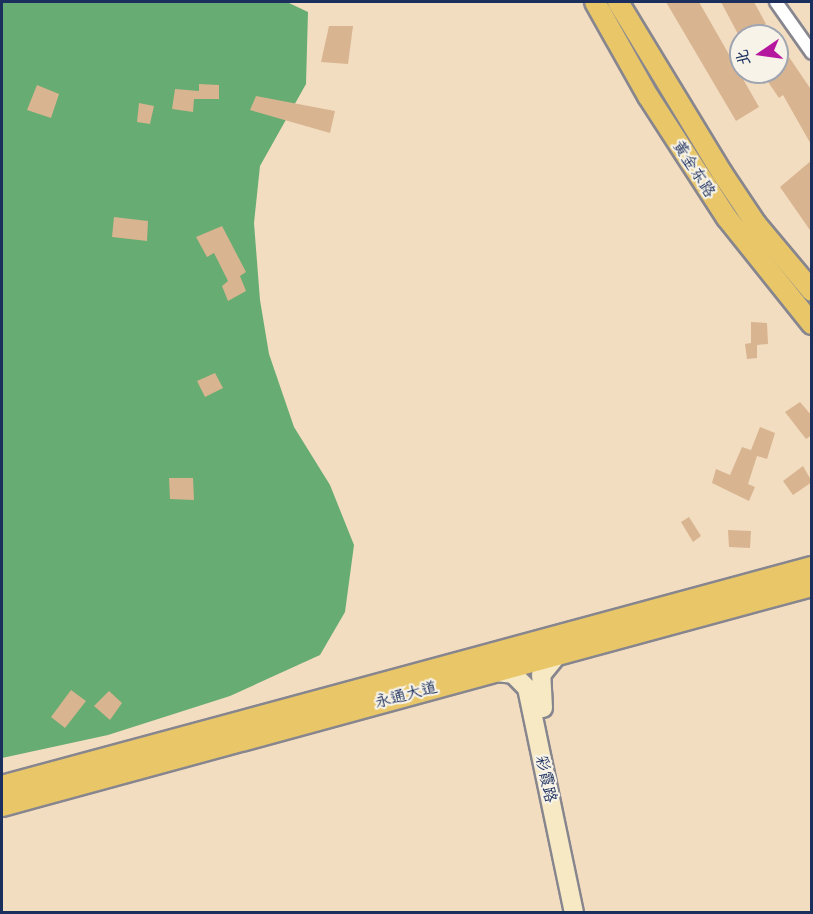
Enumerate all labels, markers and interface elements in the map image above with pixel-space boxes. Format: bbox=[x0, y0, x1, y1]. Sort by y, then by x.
north arrow bbox=[729, 24, 789, 84]
text: 北 bbox=[732, 48, 755, 68]
street label: 黄金东路 bbox=[669, 137, 719, 201]
street label: 永通大道 bbox=[373, 677, 439, 713]
street label: 彩霞路 bbox=[532, 754, 560, 804]

